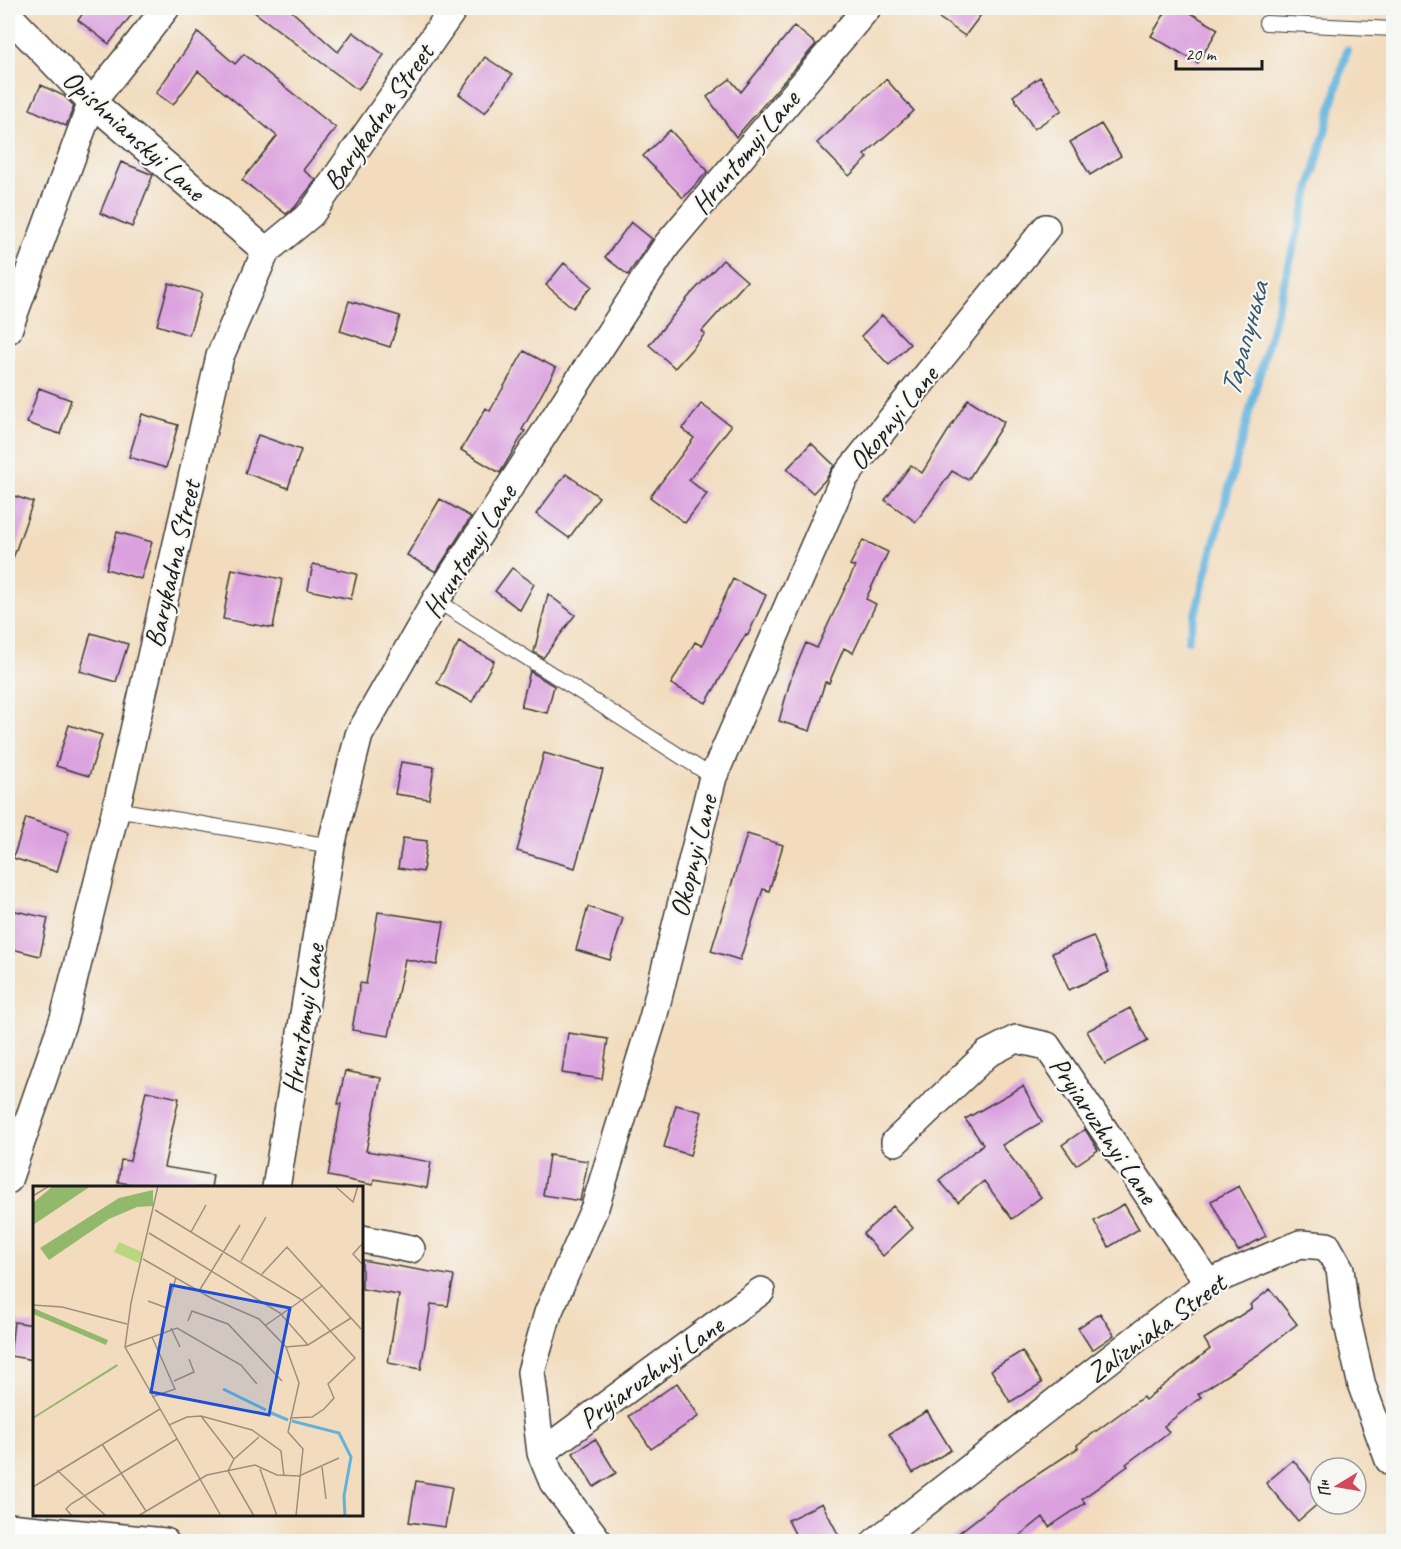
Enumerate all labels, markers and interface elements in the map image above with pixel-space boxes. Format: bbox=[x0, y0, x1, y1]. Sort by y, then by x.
scale bar bbox=[1176, 33, 1262, 71]
street label: Barykadna Street bbox=[315, 35, 443, 197]
text: 20 m bbox=[1185, 43, 1218, 65]
street label: Opishnianskyi Lane bbox=[55, 62, 214, 210]
street label: Hruntomyi Lane bbox=[683, 81, 808, 221]
water label: Тарапунька bbox=[1211, 275, 1278, 400]
street label: Okopnyi Lane bbox=[840, 357, 947, 477]
street label: Barykadna Street bbox=[136, 475, 209, 651]
street label: Hruntomyi Lane bbox=[414, 476, 525, 624]
street label: Okopnyi Lane bbox=[661, 790, 725, 921]
street label: Hruntomyi Lane bbox=[274, 940, 332, 1096]
street label: Pryiaruzhnyi Lane bbox=[1042, 1050, 1167, 1212]
inset map bbox=[33, 1186, 363, 1516]
street label: Zalizniaka Street bbox=[1079, 1264, 1235, 1390]
street label: Pryiaruzhnyi Lane bbox=[572, 1307, 732, 1436]
north arrow bbox=[1308, 1456, 1368, 1516]
text: Пн bbox=[1313, 1478, 1336, 1499]

